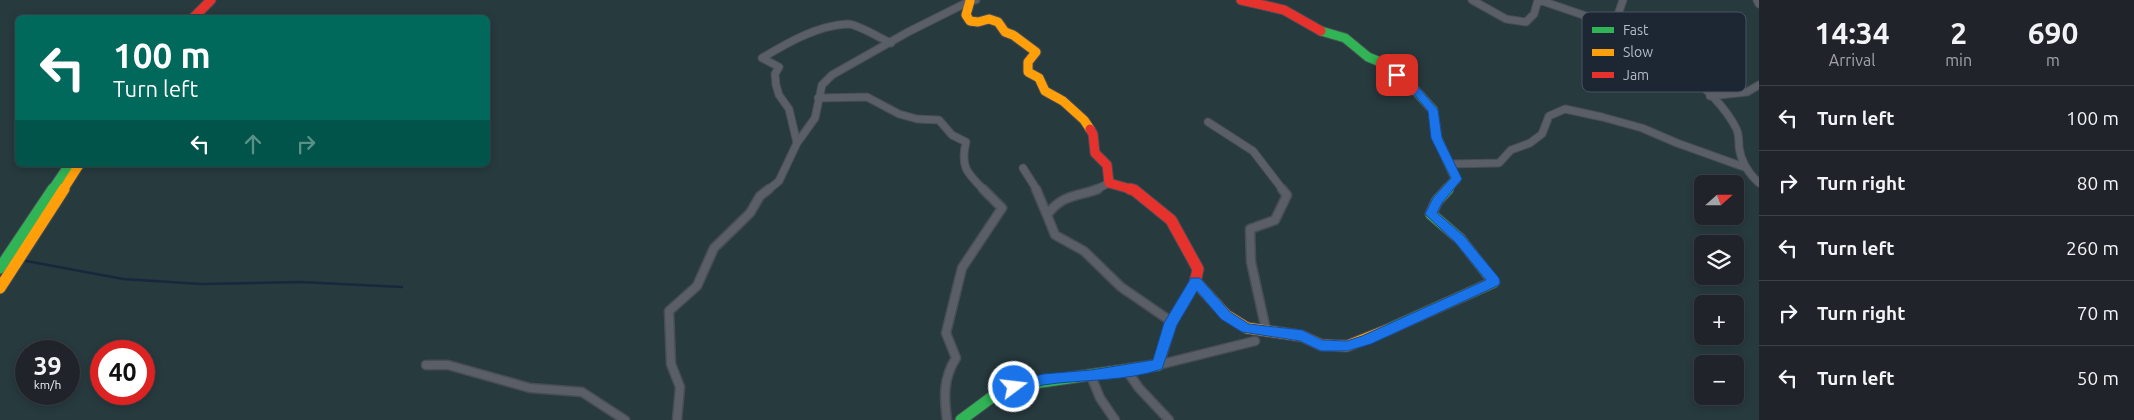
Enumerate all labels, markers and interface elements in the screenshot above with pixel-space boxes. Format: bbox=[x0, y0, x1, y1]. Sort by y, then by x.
legend bbox=[1582, 12, 1746, 92]
text: 14:34 bbox=[1815, 16, 1890, 50]
text: 2 bbox=[1950, 16, 1967, 50]
text: 690 bbox=[2028, 16, 2078, 50]
text: Fast bbox=[1623, 22, 1649, 38]
icon: left bbox=[30, 35, 95, 100]
text: 100 m bbox=[113, 35, 211, 75]
text: Slow bbox=[1623, 44, 1653, 60]
text: Arrival bbox=[1829, 51, 1875, 69]
text: min bbox=[1945, 51, 1972, 69]
text: m bbox=[2046, 51, 2060, 69]
pin bbox=[1376, 54, 1418, 96]
icon: arrive bbox=[1383, 61, 1411, 89]
text: Jam bbox=[1623, 67, 1649, 83]
text: Turn left bbox=[113, 76, 198, 101]
icon: left bbox=[1774, 104, 1802, 132]
text: Turn left bbox=[1817, 107, 1895, 129]
text: 100 m bbox=[2066, 107, 2119, 129]
icon: left bbox=[186, 130, 214, 158]
icon: ahead bbox=[239, 130, 267, 158]
icon: right bbox=[292, 130, 320, 158]
icon: right bbox=[1774, 169, 1802, 197]
text: Turn right bbox=[1817, 172, 1905, 194]
text: 80 m bbox=[2077, 172, 2119, 194]
north arrow bbox=[1694, 175, 1744, 225]
map controls bbox=[1694, 175, 1744, 405]
icon: left bbox=[1774, 234, 1802, 262]
button: layers bbox=[1694, 235, 1744, 285]
text: Turn left bbox=[1817, 237, 1895, 259]
text: 260 m bbox=[2066, 237, 2119, 259]
button: + bbox=[1694, 295, 1744, 345]
icon: right bbox=[1774, 299, 1802, 327]
text: Turn right bbox=[1817, 302, 1905, 324]
text: 70 m bbox=[2077, 302, 2119, 324]
speed limit sign: 40 bbox=[90, 340, 155, 405]
text: 39 bbox=[33, 352, 62, 380]
button: − bbox=[1694, 355, 1744, 405]
position arrow bbox=[987, 360, 1039, 412]
icon: left bbox=[1774, 364, 1802, 392]
text: Turn left bbox=[1817, 367, 1895, 389]
text: 50 m bbox=[2077, 367, 2119, 389]
text: km/h bbox=[34, 378, 61, 391]

